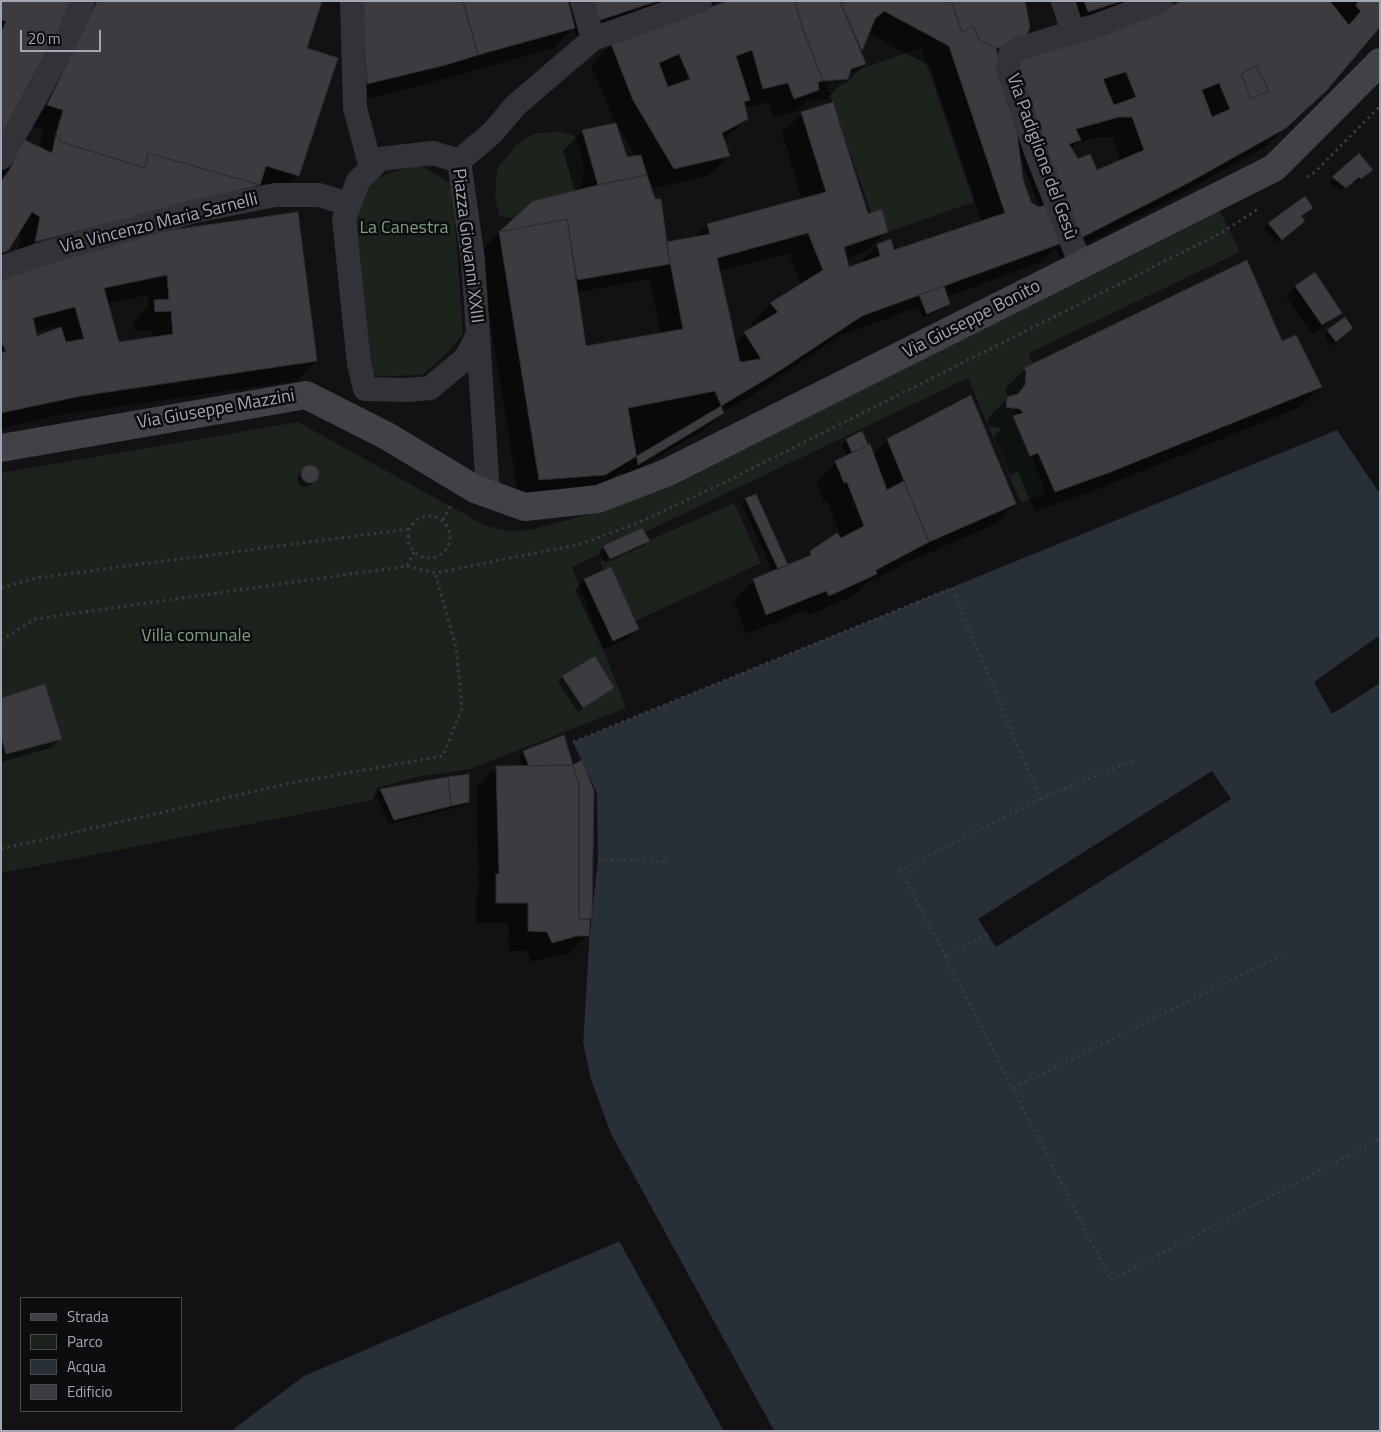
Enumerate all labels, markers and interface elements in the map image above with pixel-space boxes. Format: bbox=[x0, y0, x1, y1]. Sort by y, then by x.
scale bar bbox=[22, 20, 104, 52]
text: 20 m bbox=[28, 27, 61, 50]
street label: Via Padiglione del Gesù bbox=[1001, 71, 1081, 243]
street label: Piazza Giovanni XXIII bbox=[447, 168, 487, 324]
street label: Via Vincenzo Maria Sarnelli bbox=[58, 189, 260, 259]
park label: La Canestra bbox=[359, 218, 449, 240]
street label: Via Giuseppe Bonito bbox=[900, 276, 1044, 364]
street label: Via Giuseppe Mazzini bbox=[136, 386, 296, 434]
park label: Villa comunale bbox=[141, 626, 251, 648]
legend bbox=[20, 1297, 182, 1412]
text: Strada bbox=[67, 1305, 108, 1328]
text: Parco bbox=[67, 1330, 103, 1353]
text: Acqua bbox=[67, 1355, 106, 1378]
text: Edificio bbox=[67, 1380, 112, 1403]

